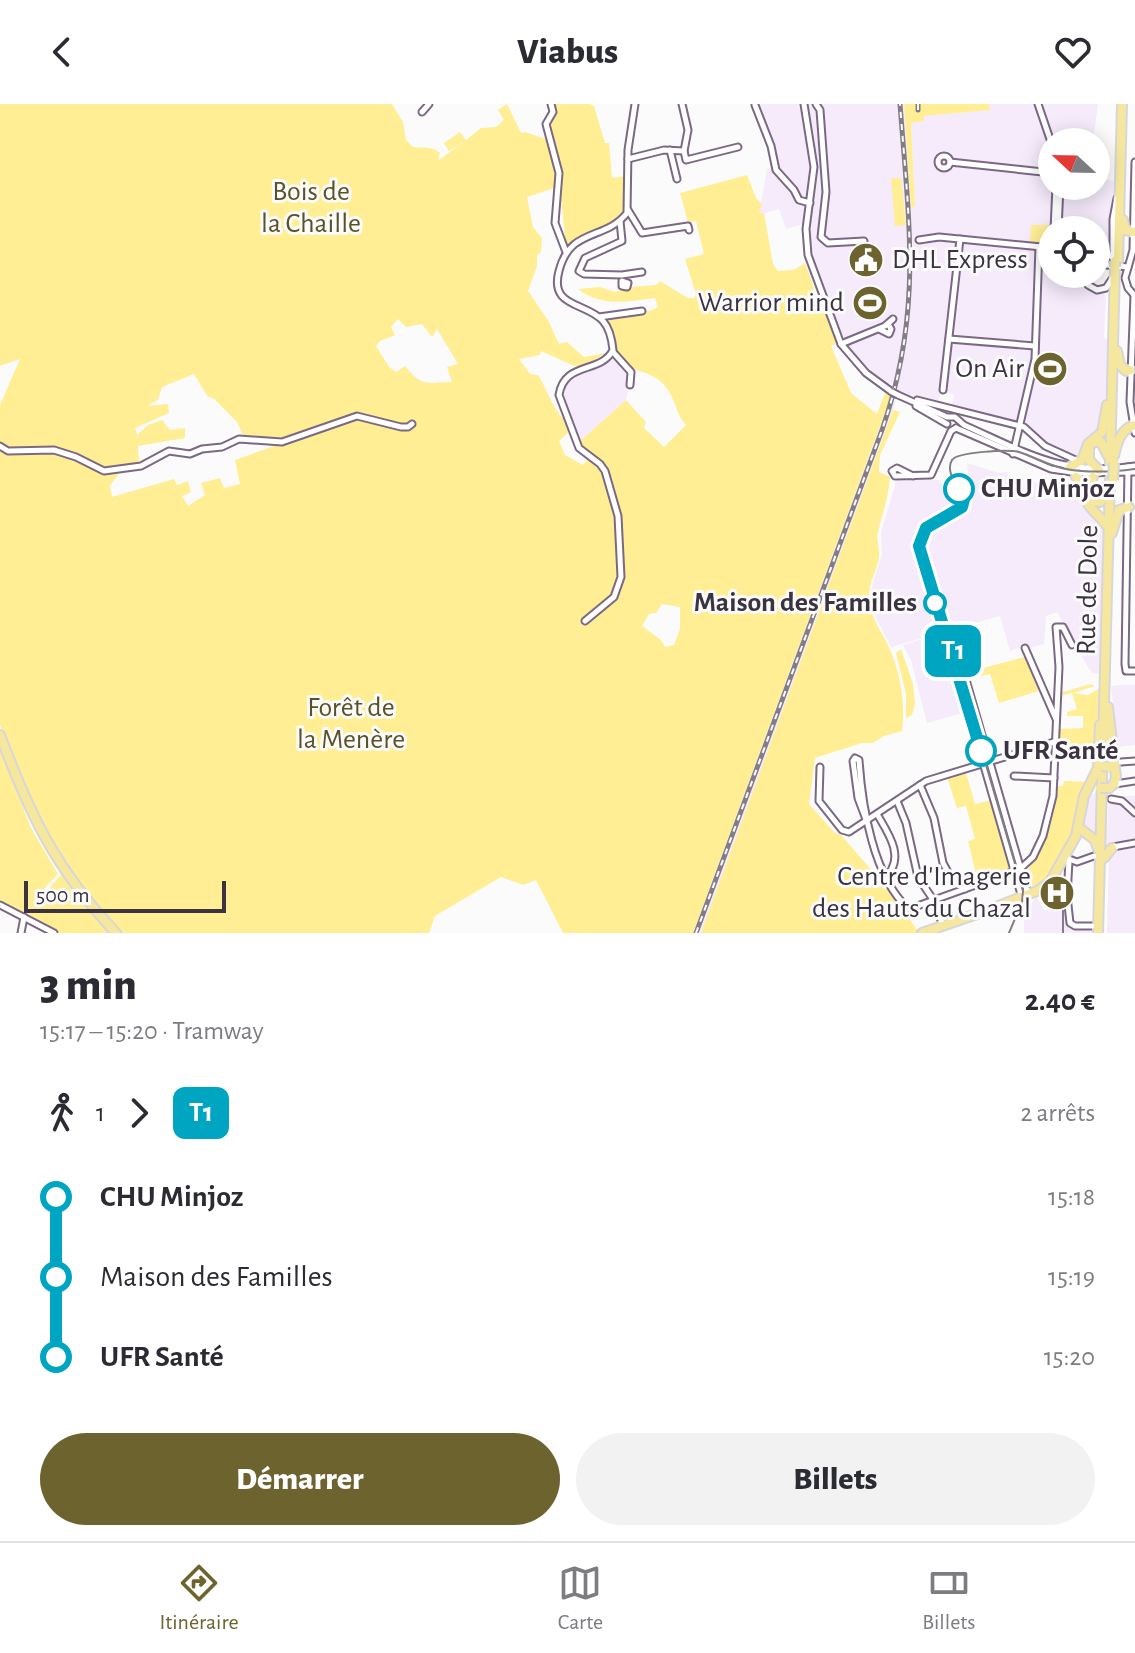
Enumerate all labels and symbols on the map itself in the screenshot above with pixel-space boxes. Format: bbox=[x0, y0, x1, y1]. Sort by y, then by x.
north arrow bbox=[1038, 128, 1110, 200]
park label: Bois de la Chaille bbox=[261, 178, 361, 238]
public building icon: DHL Express bbox=[847, 241, 885, 279]
place label: DHL Express bbox=[892, 246, 1028, 274]
sports icon: Warrior mind bbox=[851, 284, 889, 322]
place label: Warrior mind bbox=[698, 289, 844, 317]
sports icon: On Air bbox=[1031, 350, 1069, 388]
place label: On Air bbox=[955, 355, 1024, 383]
marker: CHU Minjoz bbox=[944, 474, 974, 504]
place label: CHU Minjoz bbox=[981, 475, 1115, 503]
street label: Rue de Dole bbox=[1073, 525, 1103, 655]
place label: Maison des Familles bbox=[694, 589, 917, 617]
marker: Maison des Familles bbox=[924, 592, 946, 614]
line badge: T1 bbox=[917, 625, 989, 677]
park label: Forêt de la Menère bbox=[297, 694, 405, 754]
marker: UFR Santé bbox=[966, 736, 996, 766]
place label: UFR Santé bbox=[1003, 737, 1118, 765]
place label: Centre d'Imagerie des Hauts du Chazal bbox=[812, 863, 1031, 923]
hospital icon: Centre d'Imagerie des Hauts du Chazal bbox=[1038, 874, 1076, 912]
scale bar bbox=[24, 877, 226, 913]

